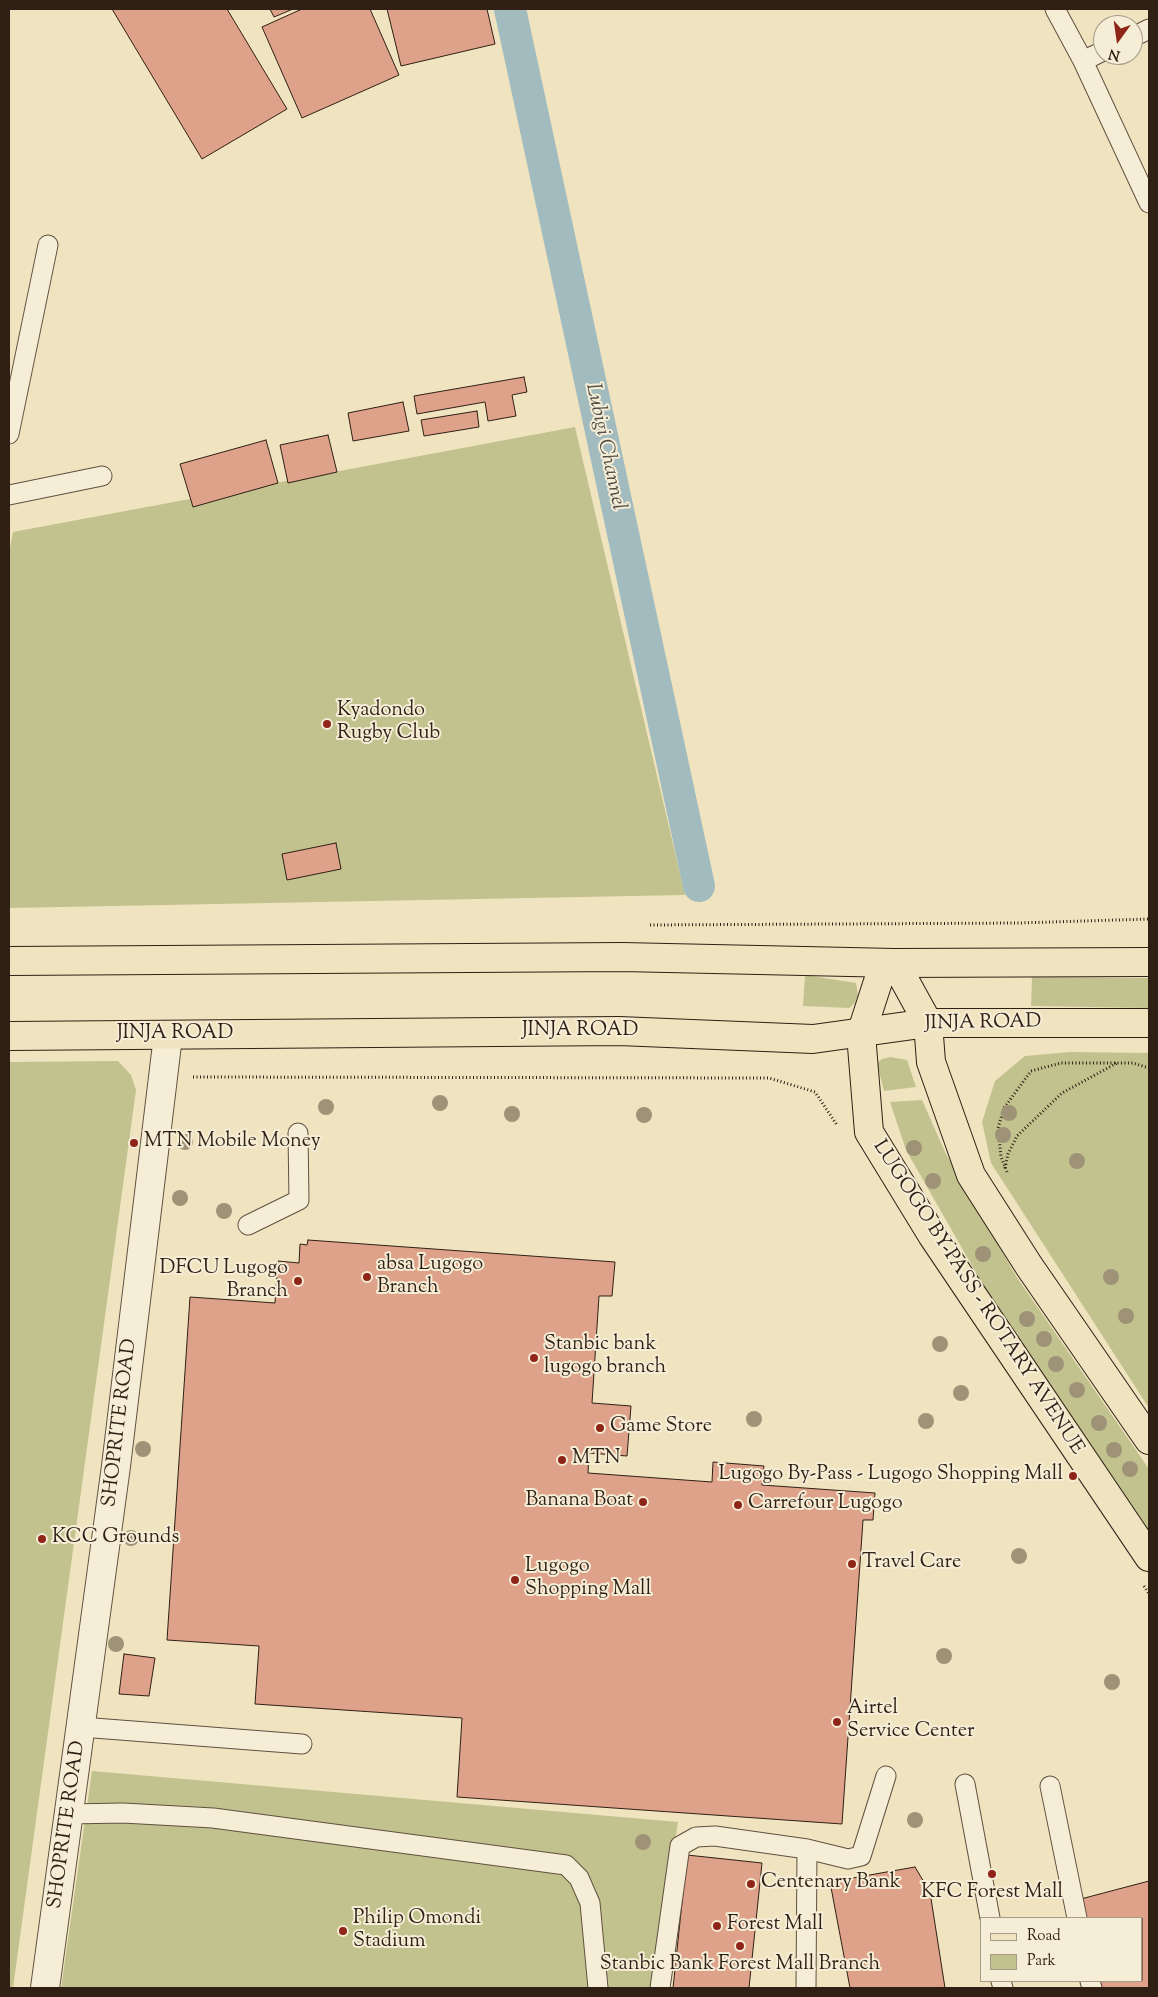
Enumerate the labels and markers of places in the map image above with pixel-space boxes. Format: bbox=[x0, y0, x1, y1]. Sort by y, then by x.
place label: Kyadondo Rugby Club bbox=[337, 700, 440, 747]
marker: Kyadondo Rugby Club bbox=[321, 718, 333, 730]
place label: MTN Mobile Money bbox=[144, 1131, 321, 1155]
marker: MTN Mobile Money bbox=[128, 1137, 140, 1149]
place label: absa Lugogo Branch bbox=[377, 1254, 483, 1301]
place label: DFCU Lugogo Branch bbox=[160, 1258, 288, 1305]
marker: absa Lugogo Branch bbox=[361, 1271, 373, 1283]
marker: DFCU Lugogo Branch bbox=[292, 1275, 304, 1287]
place label: Stanbic bank lugogo branch bbox=[544, 1334, 666, 1381]
marker: Stanbic bank lugogo branch bbox=[528, 1352, 540, 1364]
place label: Game Store bbox=[610, 1416, 712, 1440]
marker: Game Store bbox=[594, 1422, 606, 1434]
place label: MTN bbox=[572, 1448, 620, 1472]
marker: MTN bbox=[556, 1454, 568, 1466]
place label: Lugogo By-Pass - Lugogo Shopping Mall bbox=[718, 1464, 1063, 1488]
marker: Lugogo By-Pass - Lugogo Shopping Mall bbox=[1067, 1470, 1079, 1482]
place label: Banana Boat bbox=[525, 1490, 633, 1514]
place label: Carrefour Lugogo bbox=[748, 1493, 903, 1517]
marker: Banana Boat bbox=[637, 1496, 649, 1508]
marker: Carrefour Lugogo bbox=[732, 1499, 744, 1511]
place label: KCC Grounds bbox=[52, 1527, 179, 1551]
marker: KCC Grounds bbox=[36, 1533, 48, 1545]
place label: Travel Care bbox=[862, 1552, 961, 1576]
place label: Lugogo Shopping Mall bbox=[525, 1556, 651, 1603]
marker: Travel Care bbox=[846, 1558, 858, 1570]
marker: Lugogo Shopping Mall bbox=[509, 1574, 521, 1586]
place label: Airtel Service Center bbox=[847, 1698, 975, 1745]
marker: Airtel Service Center bbox=[831, 1716, 843, 1728]
marker: KFC Forest Mall bbox=[986, 1868, 998, 1880]
place label: Centenary Bank bbox=[761, 1872, 901, 1896]
marker: Centenary Bank bbox=[745, 1878, 757, 1890]
place label: KFC Forest Mall bbox=[921, 1882, 1063, 1906]
place label: Philip Omondi Stadium bbox=[353, 1908, 481, 1955]
place label: Forest Mall bbox=[727, 1914, 823, 1938]
marker: Forest Mall bbox=[711, 1920, 723, 1932]
marker: Philip Omondi Stadium bbox=[337, 1925, 349, 1937]
marker: Stanbic Bank Forest Mall Branch bbox=[734, 1940, 746, 1952]
place label: Stanbic Bank Forest Mall Branch bbox=[600, 1954, 880, 1978]

